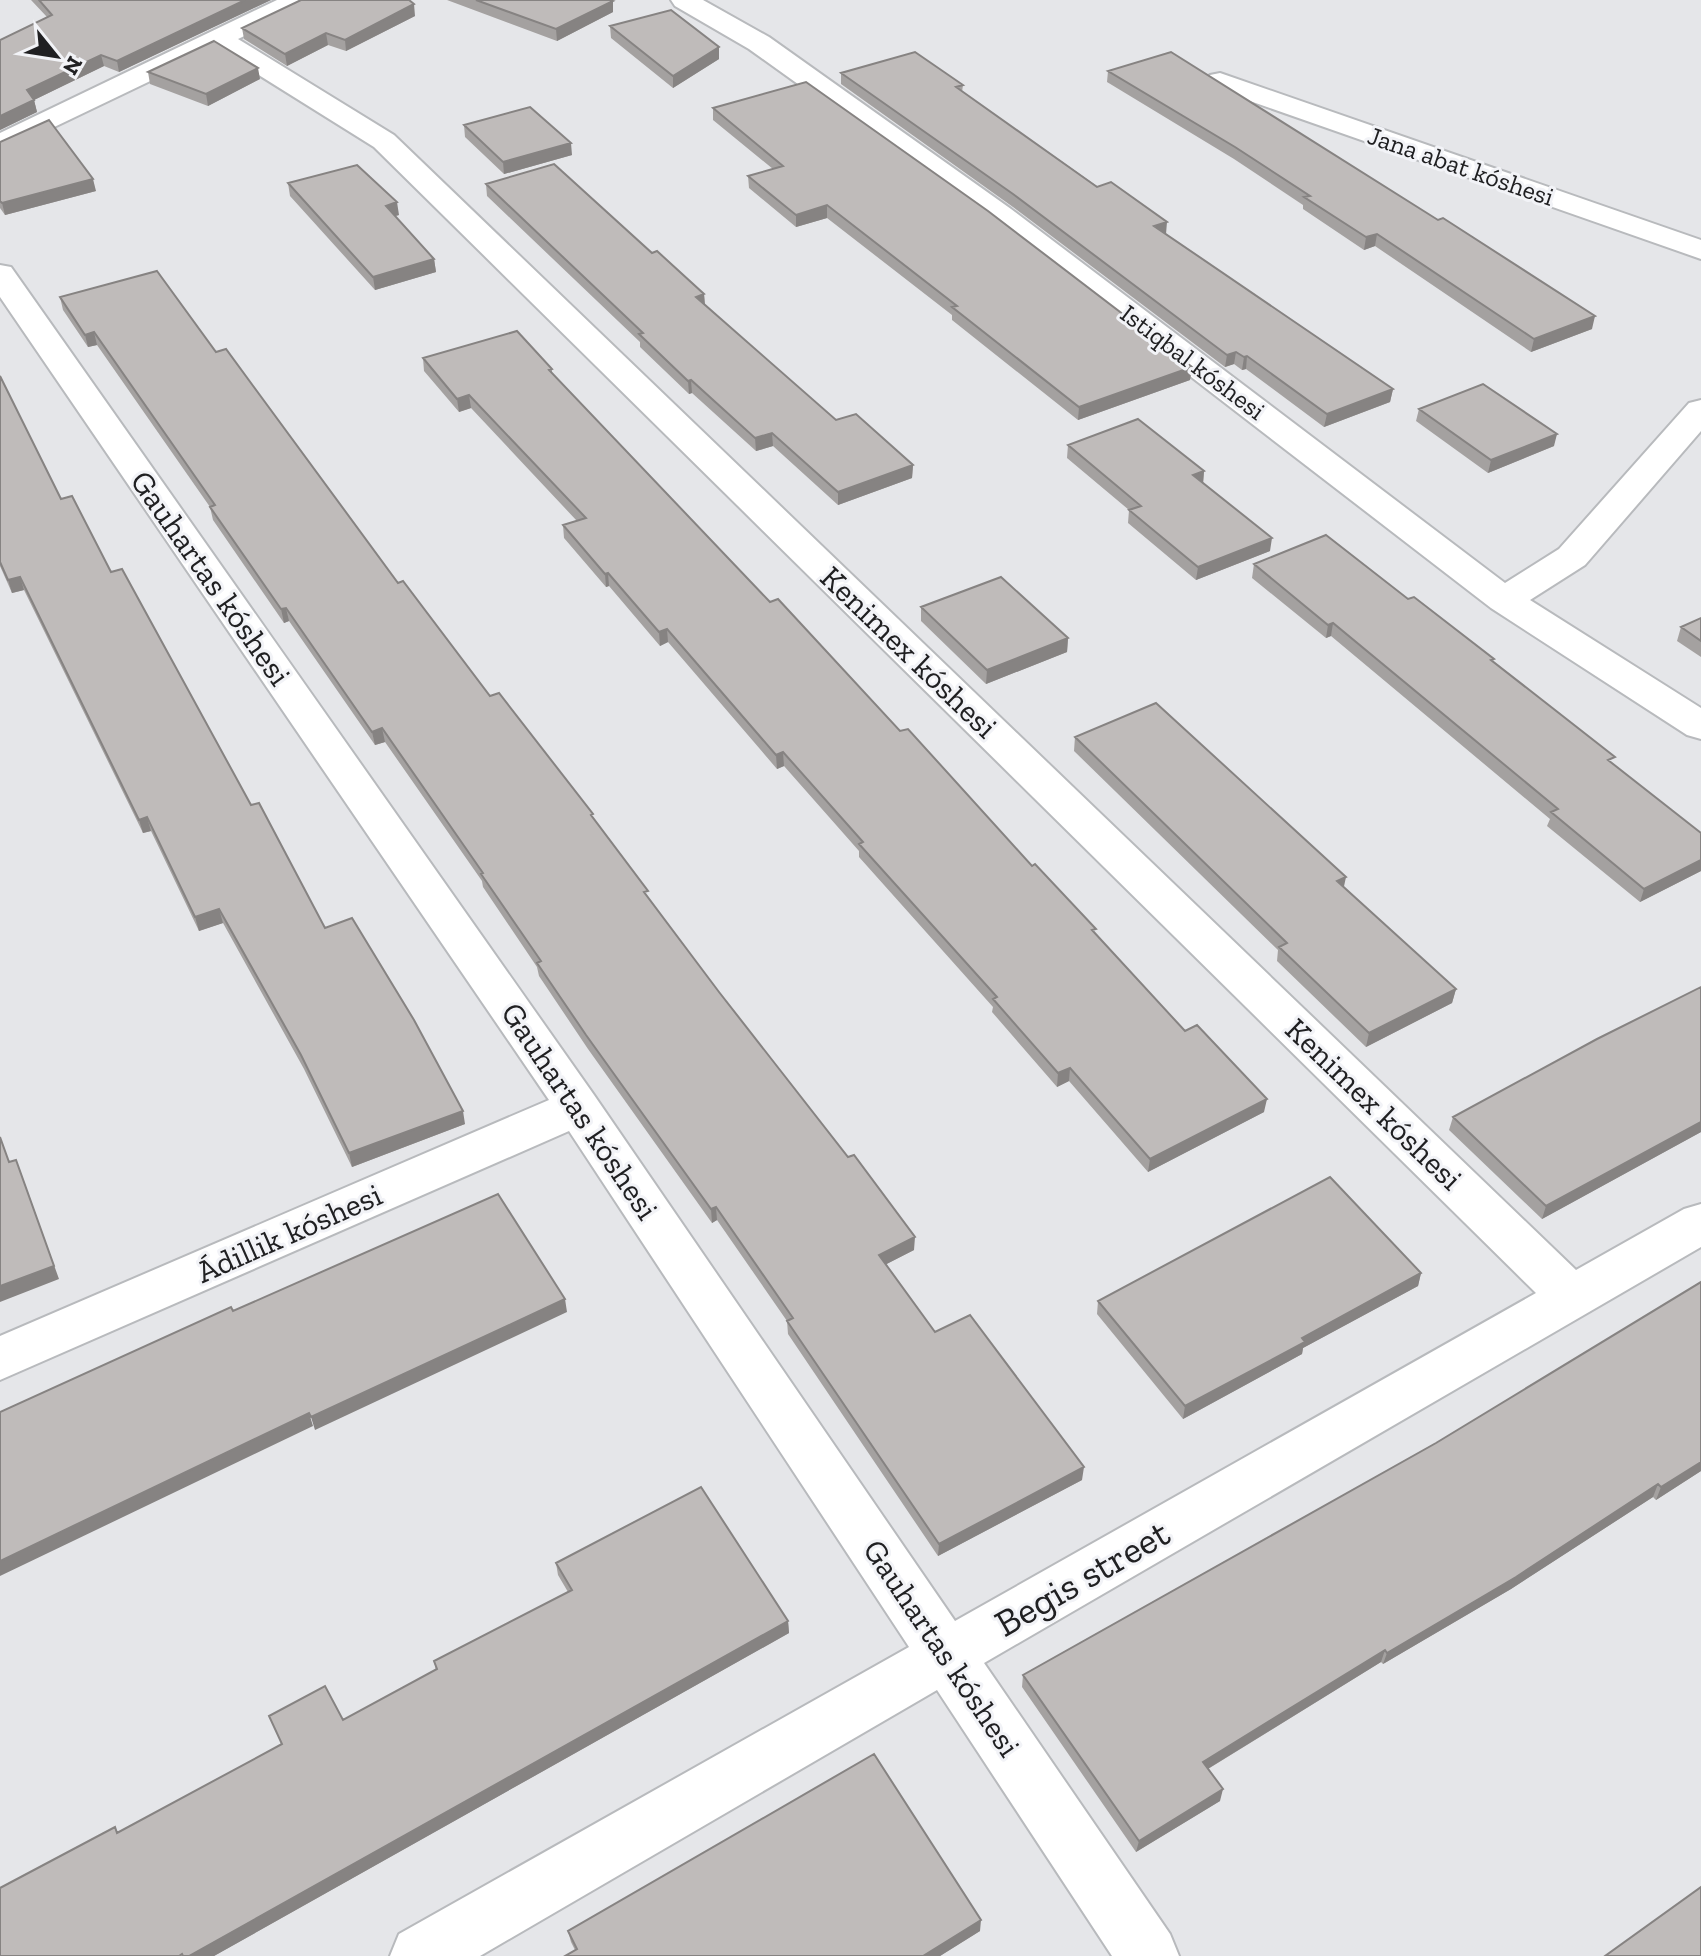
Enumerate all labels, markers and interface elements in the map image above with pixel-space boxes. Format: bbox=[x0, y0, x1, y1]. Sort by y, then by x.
north arrow bbox=[16, 16, 96, 96]
text: N bbox=[57, 52, 89, 80]
street label: Jana abat kóshesi bbox=[1364, 119, 1558, 213]
street label: Istiqbal kóshesi bbox=[1114, 297, 1272, 427]
street label: Gauhartas kóshesi bbox=[123, 463, 299, 693]
street label: Kenimex kóshesi bbox=[813, 558, 1005, 746]
street label: Gauhartas kóshesi bbox=[493, 995, 667, 1227]
street label: Kenimex kóshesi bbox=[1278, 1010, 1470, 1198]
street label: Ádillik kóshesi bbox=[190, 1175, 388, 1291]
street label: Begis street bbox=[986, 1510, 1178, 1646]
street label: Gauhartas kóshesi bbox=[855, 1532, 1029, 1764]

